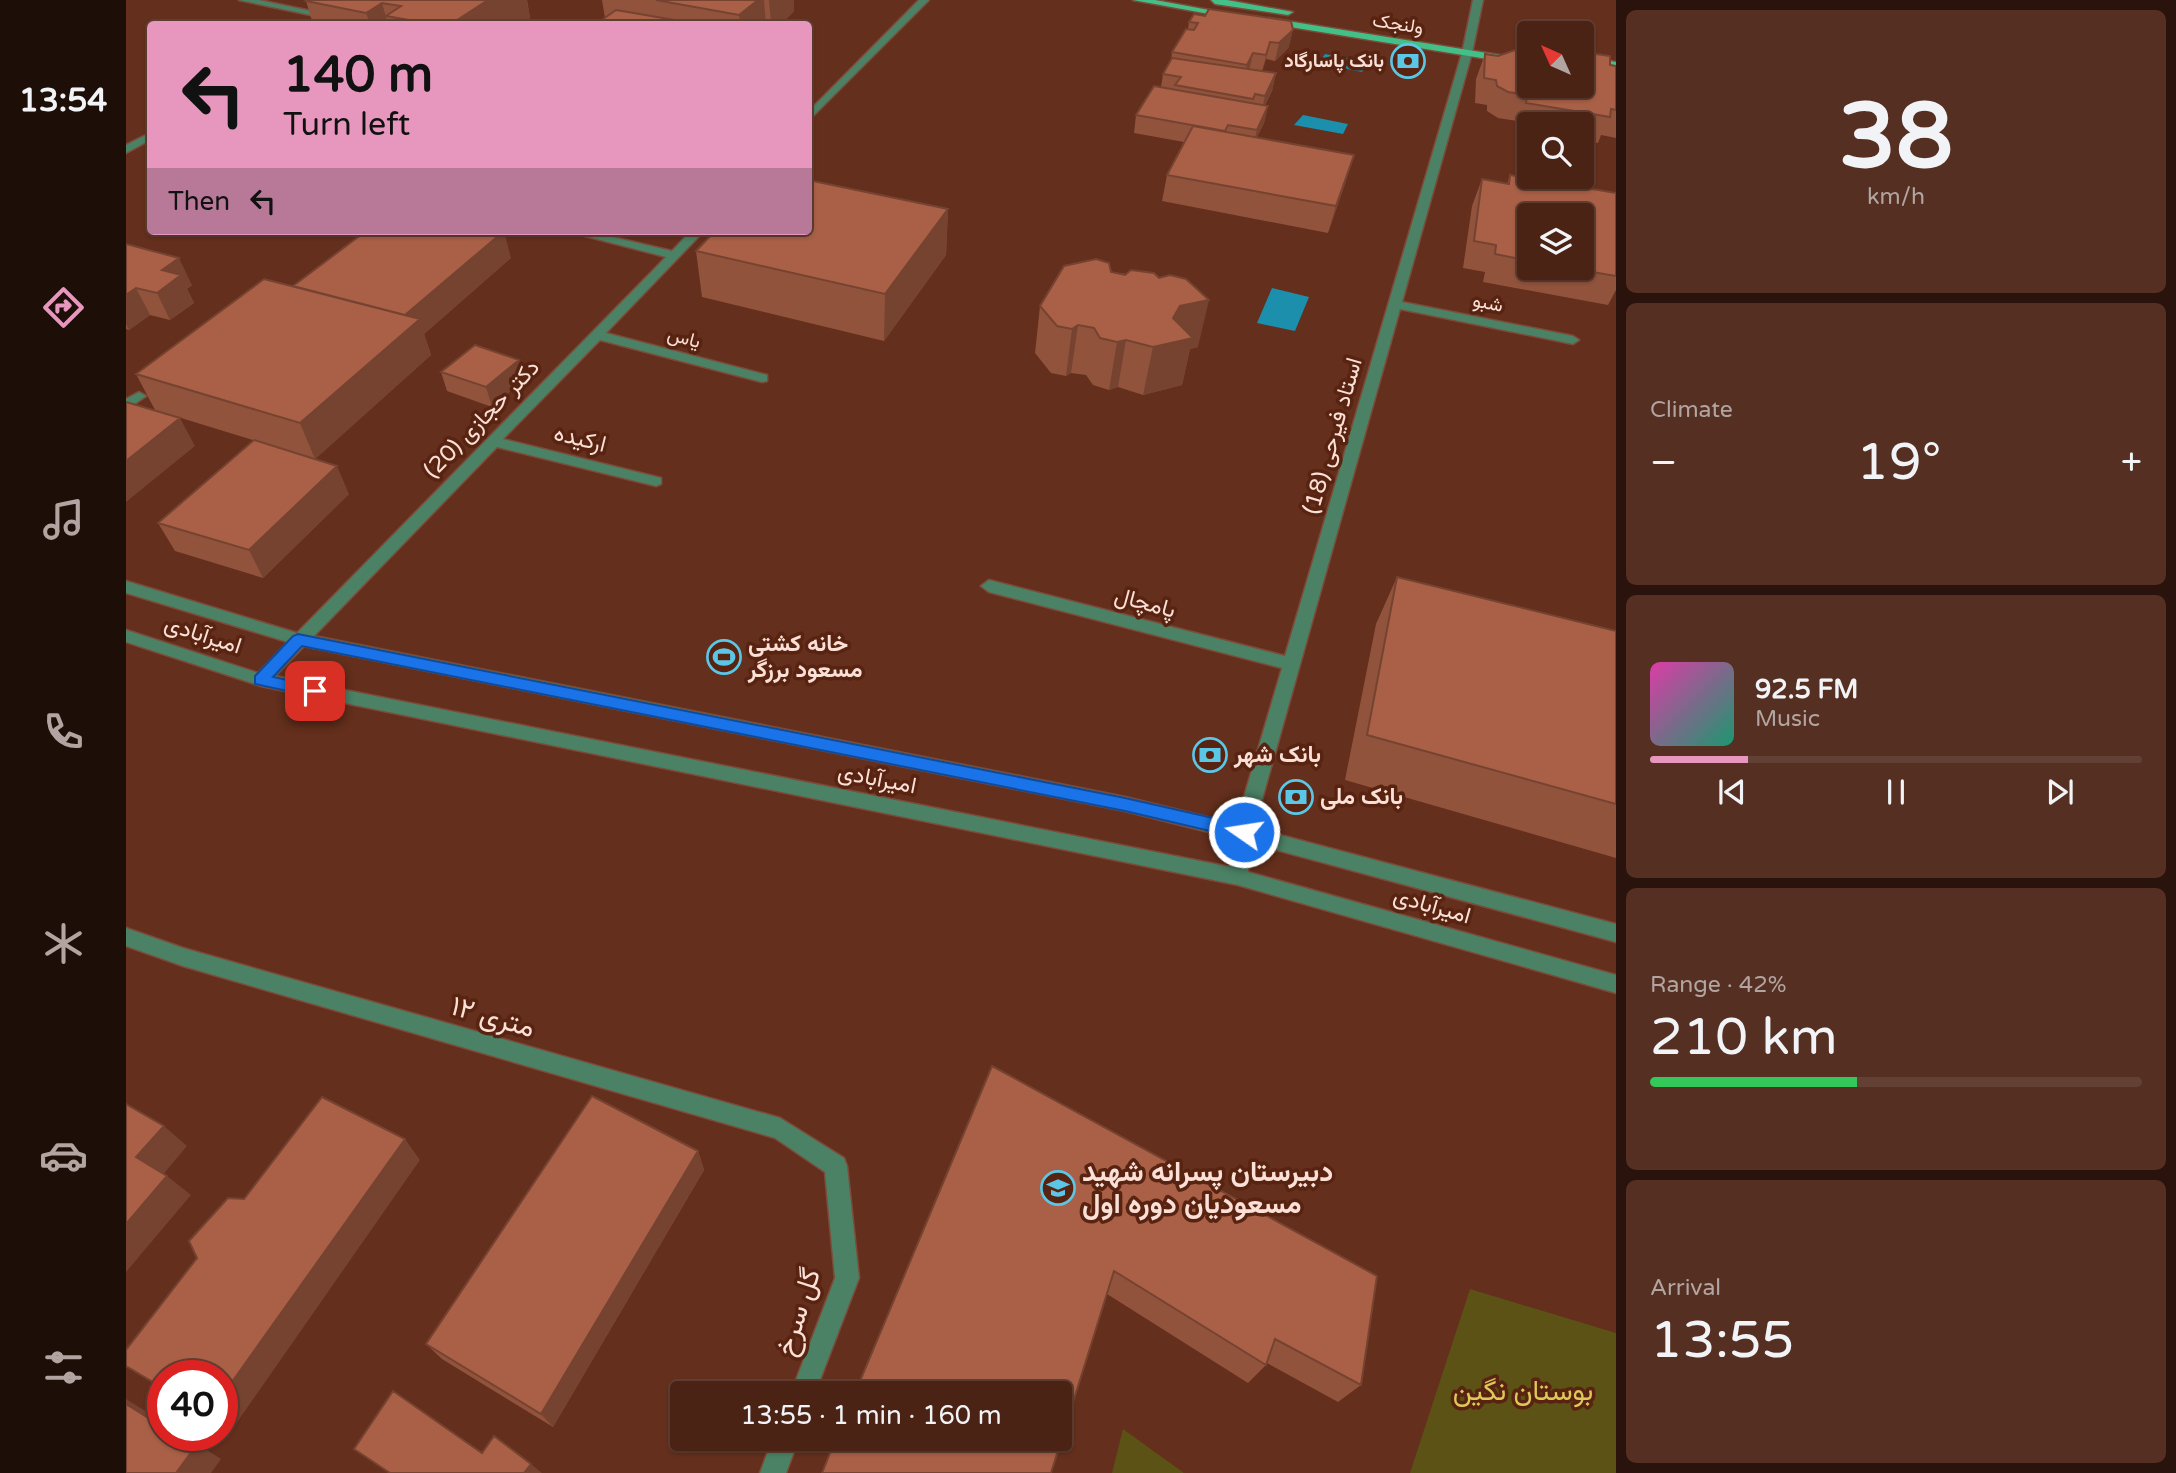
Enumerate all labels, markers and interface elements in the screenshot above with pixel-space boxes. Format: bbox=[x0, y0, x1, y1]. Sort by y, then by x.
street label: ولنجک bbox=[1371, 9, 1425, 39]
north arrow bbox=[1517, 21, 1594, 98]
map controls bbox=[1517, 21, 1594, 280]
bank icon: بانک پاسارگاد bbox=[1389, 42, 1427, 80]
text: 140 m bbox=[283, 46, 433, 105]
icon: left bbox=[168, 49, 259, 140]
place label: بانک پاسارگاد bbox=[1284, 50, 1384, 74]
text: 13:54 bbox=[19, 82, 107, 120]
text: 38 bbox=[1839, 82, 1953, 192]
text: Turn left bbox=[283, 106, 410, 144]
button: search bbox=[1517, 112, 1594, 189]
icon: left bbox=[244, 182, 282, 220]
text: km/h bbox=[1867, 183, 1925, 211]
text: Then bbox=[168, 186, 230, 217]
button: layers bbox=[1517, 203, 1594, 280]
icon: directions bbox=[39, 283, 88, 332]
street label: شبو bbox=[1471, 289, 1505, 317]
street label: یاس bbox=[665, 323, 703, 353]
street label: دکتر حجازی (20) bbox=[418, 354, 546, 484]
street label: استاد فیرحی (18) bbox=[1297, 354, 1369, 518]
text: Climate bbox=[1650, 396, 1733, 424]
street label: ارکیده bbox=[551, 419, 609, 459]
text: 19° bbox=[1856, 431, 1941, 494]
text: − bbox=[1650, 440, 1677, 486]
text: + bbox=[2121, 440, 2142, 486]
icon: music bbox=[39, 495, 88, 544]
street label: پامچال bbox=[1111, 581, 1178, 625]
street label: امیرآبادی bbox=[161, 609, 245, 661]
place label: خانه کشتی مسعود برزگر bbox=[747, 630, 862, 684]
sports icon: خانه کشتی مسعود برزگر bbox=[705, 638, 743, 676]
pin bbox=[285, 661, 345, 721]
icon: arrive bbox=[296, 672, 334, 710]
text: 92.5 FM bbox=[1755, 674, 1858, 705]
text: Music bbox=[1755, 705, 1820, 733]
icon: phone bbox=[39, 707, 88, 756]
bank icon: بانک شهر bbox=[1191, 736, 1229, 774]
place label: بانک شهر bbox=[1233, 741, 1321, 769]
street label: امیرآبادی bbox=[835, 758, 919, 800]
icon: previous bbox=[1713, 773, 1751, 811]
icon: pause bbox=[1877, 773, 1915, 811]
icon: next bbox=[2041, 773, 2079, 811]
bank icon: بانک ملی bbox=[1277, 778, 1315, 816]
place label: بانک ملی bbox=[1320, 783, 1403, 811]
position arrow bbox=[1207, 795, 1281, 869]
street label: امیرآبادی bbox=[1390, 882, 1474, 930]
icon: climate bbox=[39, 919, 88, 968]
text: Range · 42% bbox=[1650, 971, 1786, 999]
street label: ۱۲ متری bbox=[447, 989, 539, 1045]
text: 210 km bbox=[1650, 1006, 1838, 1069]
icon: car bbox=[39, 1131, 88, 1180]
place label: دبیرستان پسرانه شهید مسعودیان دوره اول bbox=[1082, 1155, 1333, 1221]
school or university icon: دبیرستان پسرانه شهید مسعودیان دوره اول bbox=[1039, 1169, 1077, 1207]
street label: گل سرخ bbox=[768, 1264, 829, 1360]
text: Arrival bbox=[1650, 1274, 1721, 1302]
text: 13:55 bbox=[1650, 1309, 1794, 1372]
icon: filters bbox=[39, 1343, 88, 1392]
speed limit sign: 40 bbox=[147, 1360, 238, 1451]
park label: بوستان نگین bbox=[1453, 1374, 1593, 1408]
text: 13:55 · 1 min · 160 m bbox=[740, 1400, 1002, 1431]

